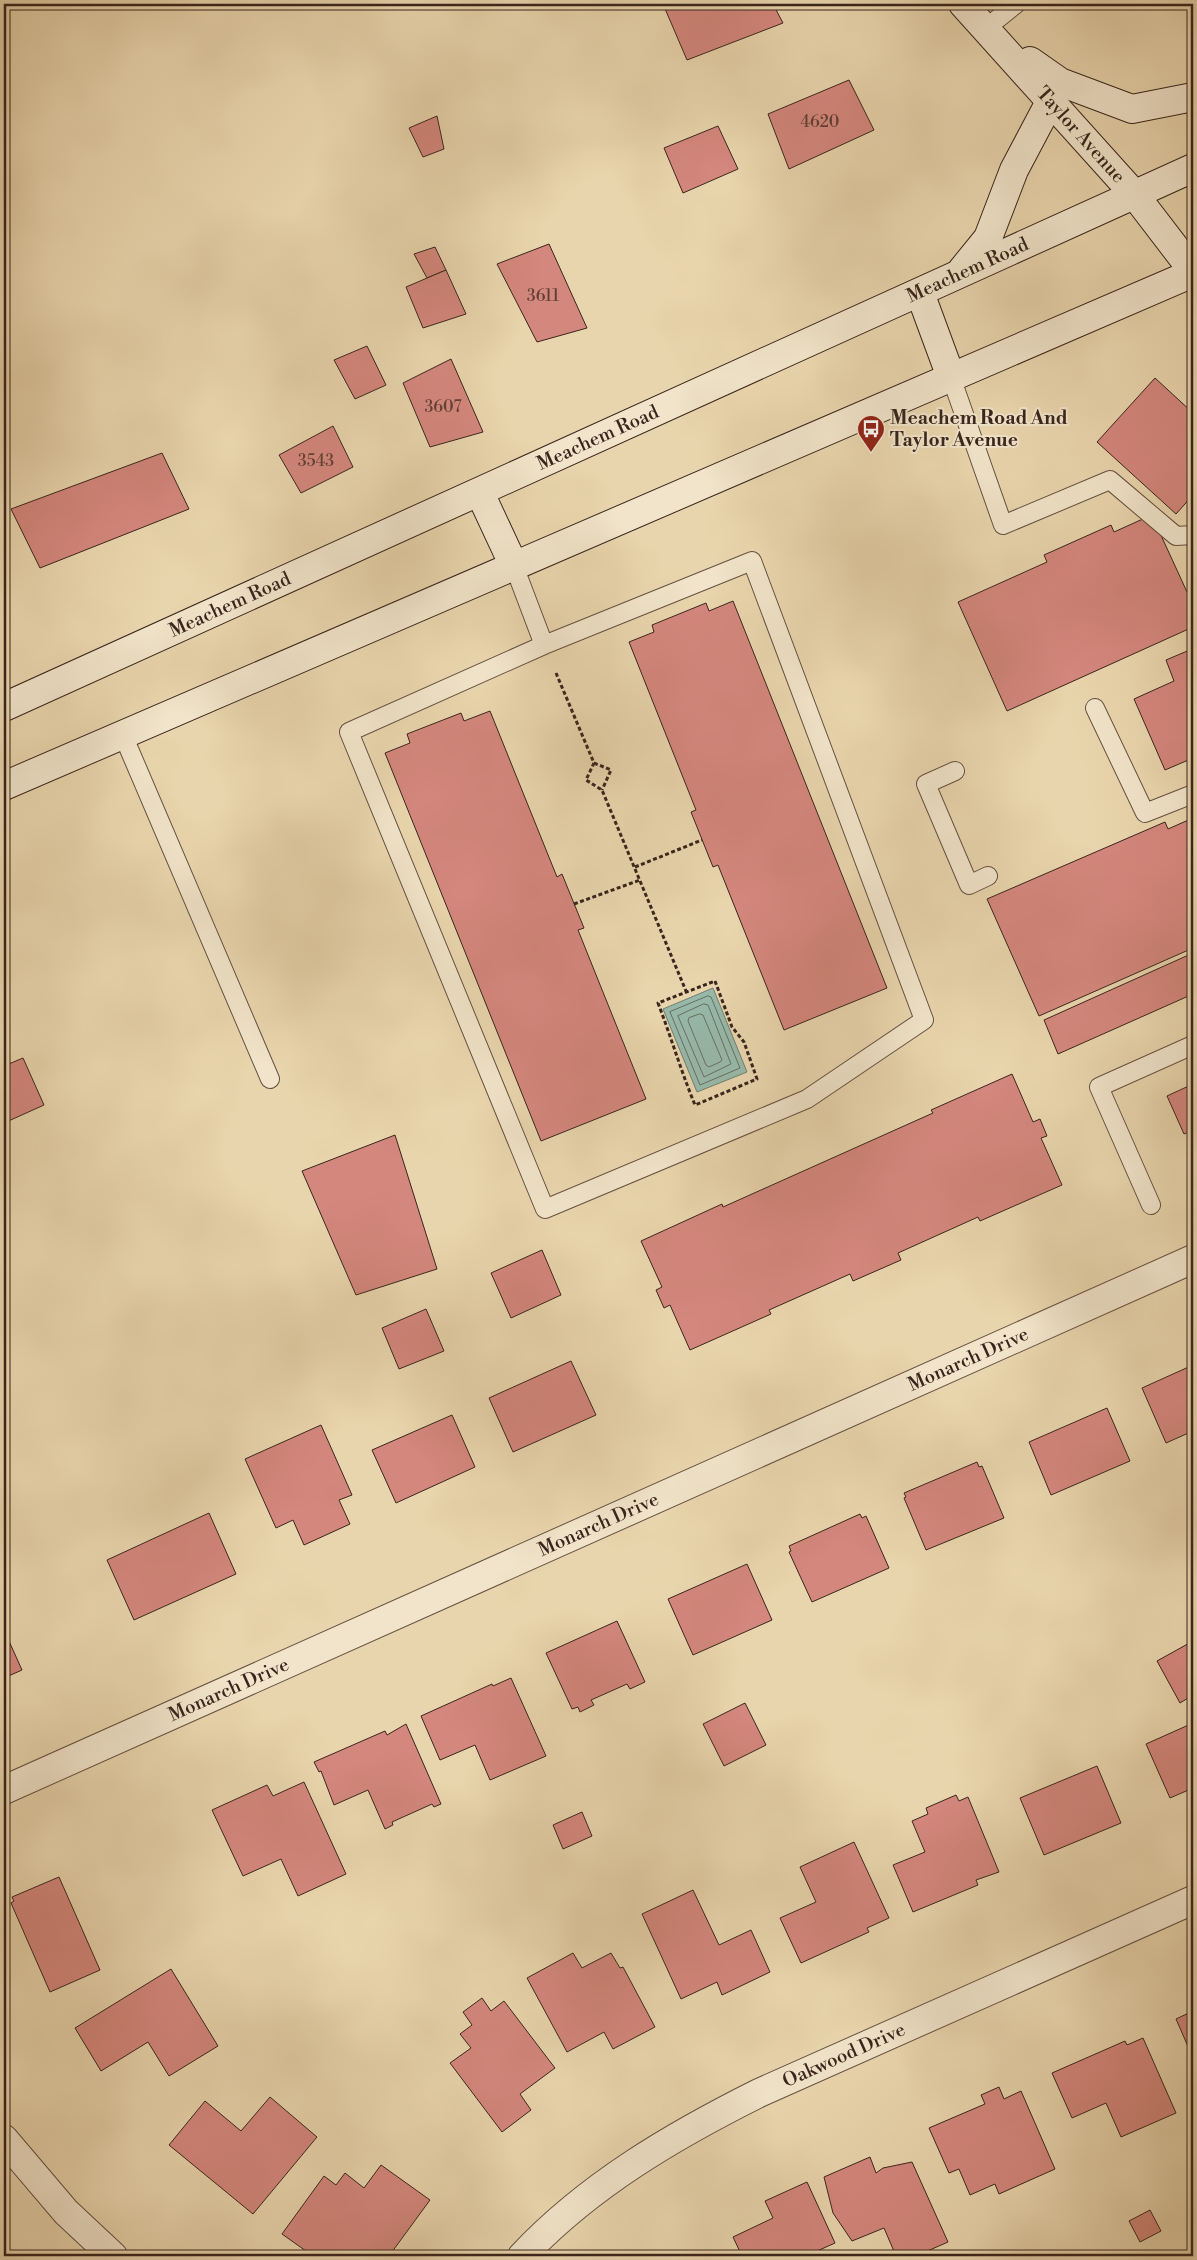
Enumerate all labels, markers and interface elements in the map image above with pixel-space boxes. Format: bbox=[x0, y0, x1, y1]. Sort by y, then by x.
street label: Taylor Avenue bbox=[1031, 81, 1131, 188]
house number: 4620 bbox=[801, 112, 839, 132]
street label: Meachem Road bbox=[903, 232, 1032, 308]
house number: 3611 bbox=[527, 286, 559, 306]
house number: 3607 bbox=[424, 397, 462, 417]
street label: Meachem Road bbox=[533, 400, 663, 476]
place label: Meachem Road And Taylor Avenue bbox=[890, 406, 1068, 452]
bus stop icon: Meachem Road And Taylor Avenue bbox=[856, 414, 886, 453]
house number: 3543 bbox=[298, 451, 334, 471]
street label: Meachem Road bbox=[165, 567, 295, 643]
street label: Monarch Drive bbox=[904, 1322, 1032, 1397]
street label: Monarch Drive bbox=[534, 1487, 662, 1562]
street label: Monarch Drive bbox=[165, 1652, 293, 1727]
street label: Oakwood Drive bbox=[779, 2018, 909, 2093]

